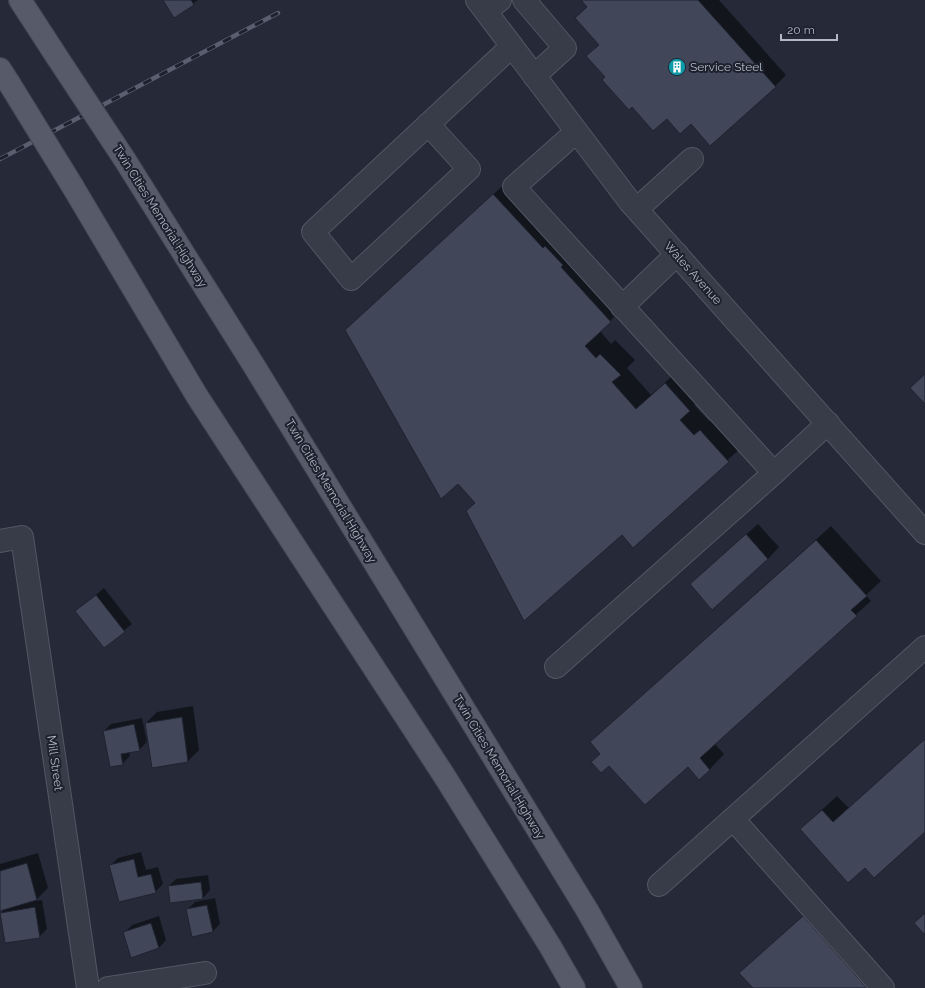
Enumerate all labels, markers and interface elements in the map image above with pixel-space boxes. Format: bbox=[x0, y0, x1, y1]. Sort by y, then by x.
scale bar bbox=[781, 16, 837, 42]
text: 20 m bbox=[787, 23, 815, 37]
building icon: Service Steel bbox=[667, 57, 687, 77]
place label: Service Steel bbox=[690, 60, 763, 74]
street label: Twin Cities Memorial Highway bbox=[110, 142, 210, 290]
street label: Wales Avenue bbox=[661, 239, 725, 307]
street label: Twin Cities Memorial Highway bbox=[282, 417, 380, 566]
street label: Twin Cities Memorial Highway bbox=[450, 693, 548, 842]
street label: Mill Street bbox=[44, 734, 66, 792]

